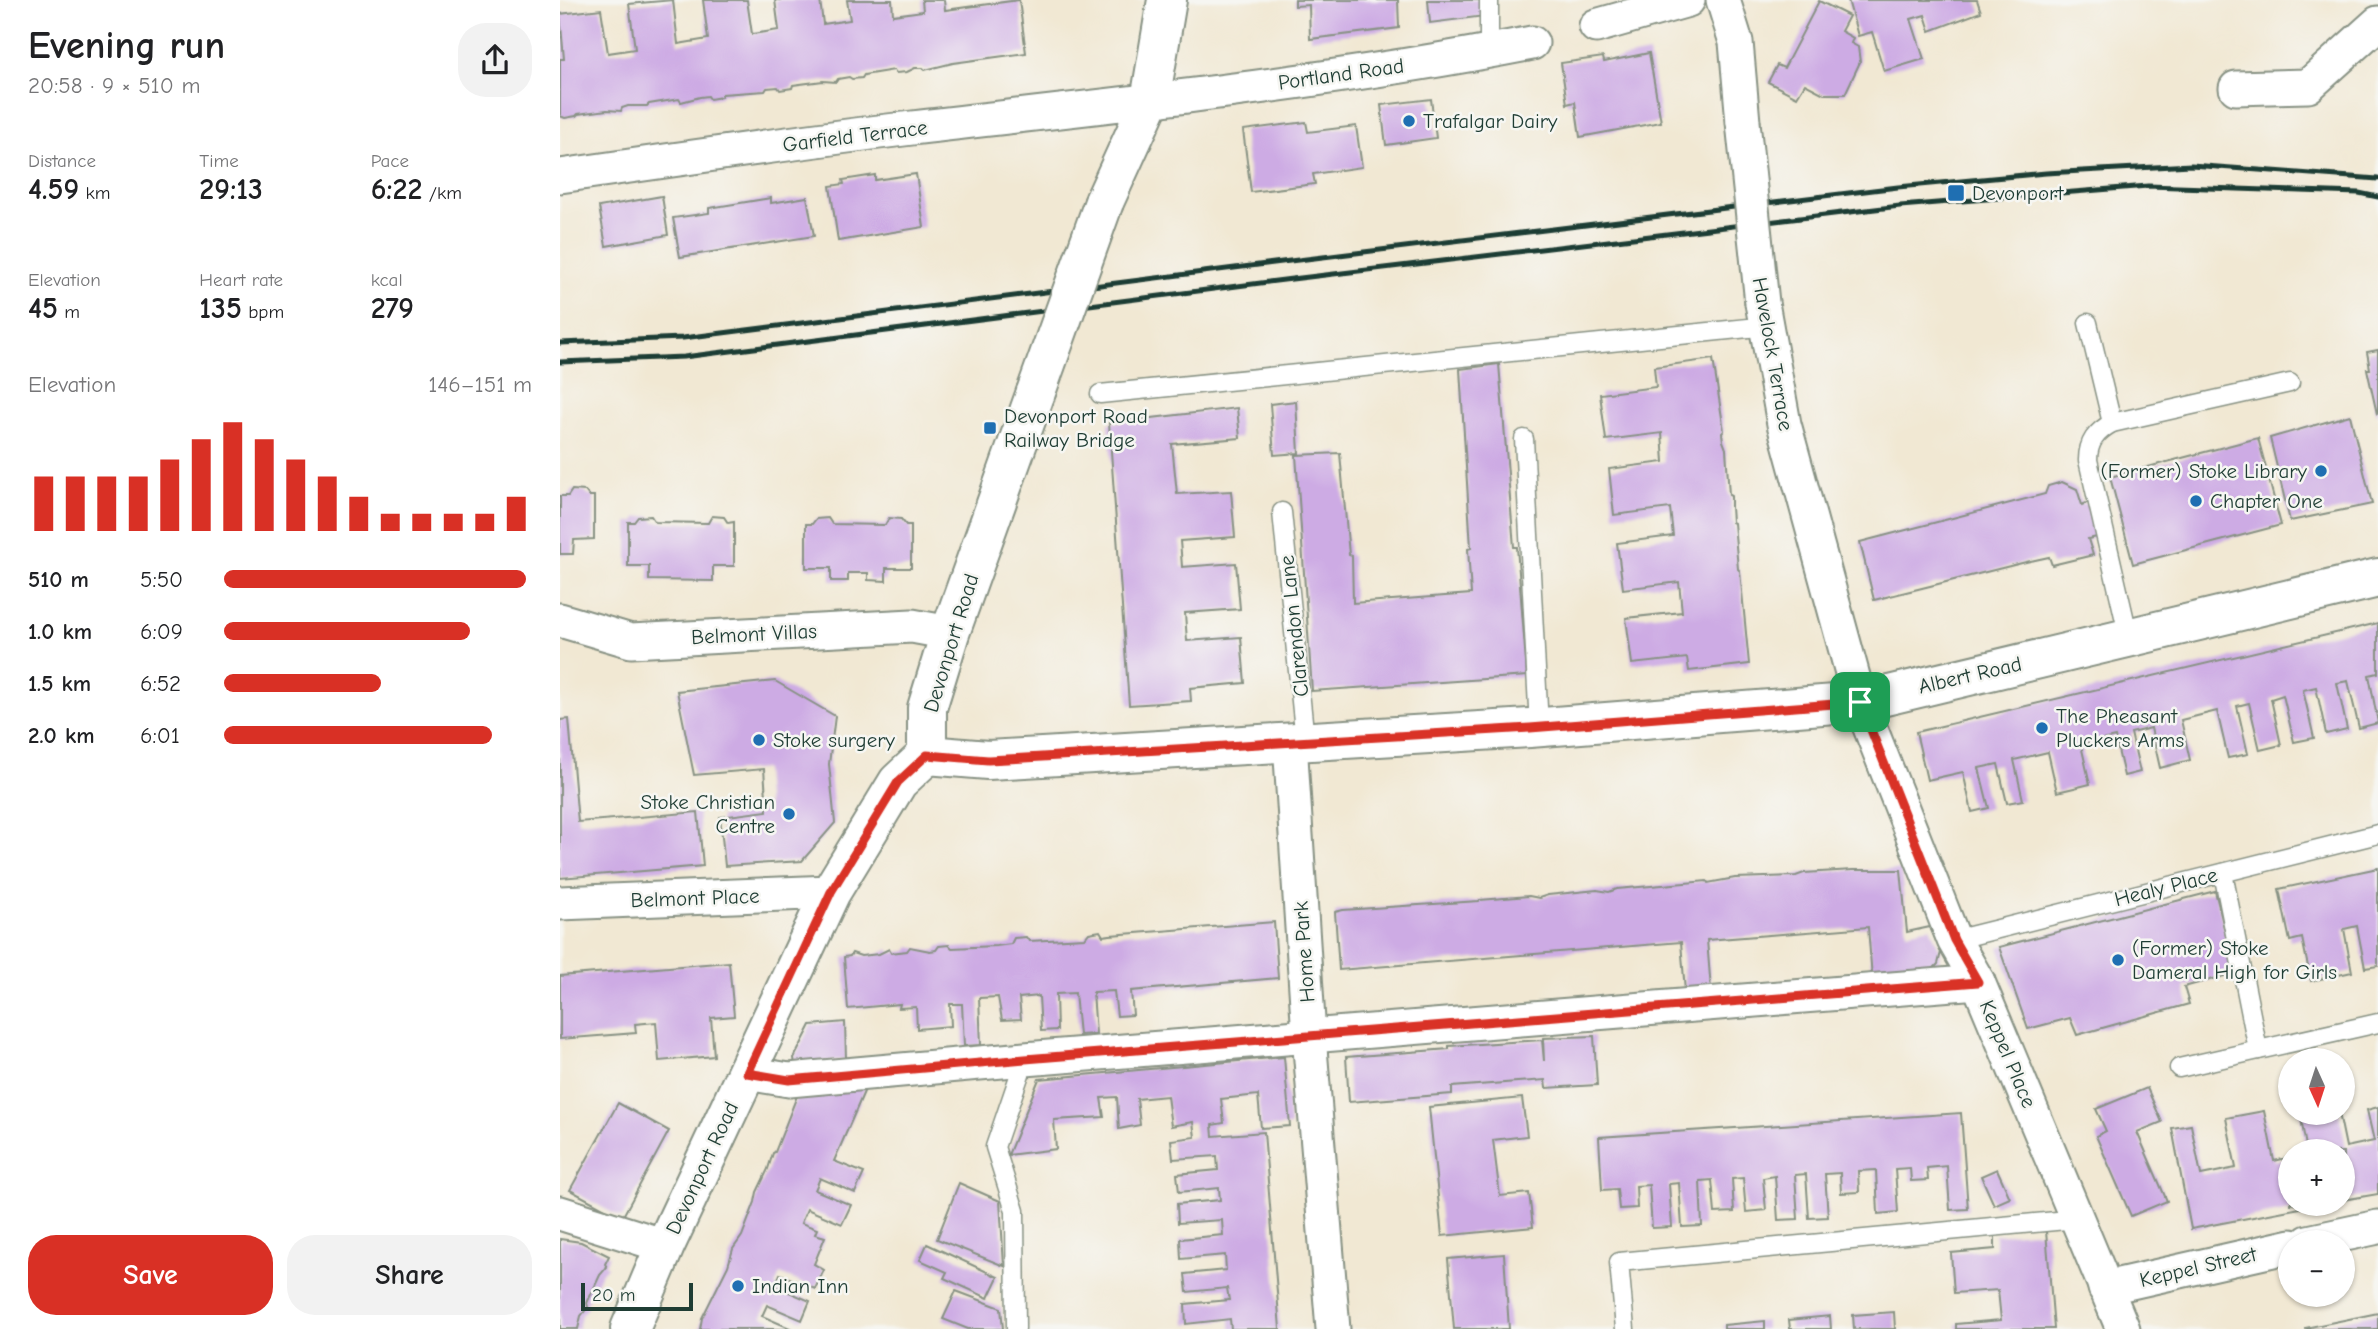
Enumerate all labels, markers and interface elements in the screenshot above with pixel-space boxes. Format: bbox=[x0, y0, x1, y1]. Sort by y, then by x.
button: share bbox=[458, 23, 532, 97]
text: Evening run bbox=[28, 24, 225, 68]
street label: Portland Road bbox=[1277, 53, 1405, 95]
text: 20:58 · 9 × 510 m bbox=[28, 72, 200, 99]
place label: Trafalgar Dairy bbox=[1423, 109, 1558, 133]
marker: Trafalgar Dairy bbox=[1401, 113, 1417, 129]
street label: Garfield Terrace bbox=[781, 115, 929, 157]
text: Distance bbox=[28, 150, 96, 172]
text: Time bbox=[199, 150, 239, 172]
text: Pace bbox=[371, 150, 409, 172]
text: 4.59 bbox=[28, 172, 79, 207]
text: 29:13 bbox=[199, 172, 263, 207]
text: 6:22 bbox=[371, 172, 422, 207]
place label: Devonport bbox=[1972, 181, 2064, 205]
text: km bbox=[79, 182, 110, 204]
text: /km bbox=[422, 182, 462, 204]
marker: Devonport bbox=[1946, 183, 1966, 203]
text: Elevation bbox=[28, 269, 101, 291]
text: Heart rate bbox=[199, 269, 283, 291]
text: kcal bbox=[371, 269, 403, 291]
street label: Havelock Terrace bbox=[1748, 275, 1798, 433]
text: 45 bbox=[28, 291, 58, 326]
text: 135 bbox=[199, 291, 242, 326]
text: 279 bbox=[371, 291, 414, 326]
text: m bbox=[58, 301, 80, 323]
text: bpm bbox=[242, 301, 284, 323]
text: Elevation bbox=[28, 371, 116, 398]
text: 146–151 m bbox=[428, 371, 532, 398]
place label: Devonport Road Railway Bridge bbox=[1004, 404, 1148, 452]
marker: Devonport Road Railway Bridge bbox=[982, 420, 998, 436]
place label: (Former) Stoke Library bbox=[2101, 459, 2308, 483]
marker: (Former) Stoke Library bbox=[2313, 463, 2329, 479]
place label: Chapter One bbox=[2210, 489, 2323, 513]
marker: Chapter One bbox=[2188, 493, 2204, 509]
street label: Clarendon Lane bbox=[1275, 554, 1313, 698]
text: 510 m bbox=[28, 566, 89, 593]
text: 5:50 bbox=[140, 566, 183, 593]
street label: Devonport Road bbox=[919, 571, 983, 715]
text: 1.0 km bbox=[28, 618, 92, 645]
text: 6:09 bbox=[140, 618, 183, 645]
street label: Belmont Villas bbox=[690, 619, 818, 649]
street label: Albert Road bbox=[1916, 651, 2024, 699]
text: 1.5 km bbox=[28, 670, 91, 697]
text: 6:52 bbox=[140, 670, 181, 697]
pin bbox=[1830, 672, 1890, 732]
icon: arrive bbox=[1841, 683, 1879, 721]
place label: The Pheasant Pluckers Arms bbox=[2056, 704, 2184, 752]
marker: The Pheasant Pluckers Arms bbox=[2034, 720, 2050, 736]
text: 2.0 km bbox=[28, 722, 94, 749]
text: 6:01 bbox=[140, 722, 180, 749]
place label: Stoke surgery bbox=[773, 728, 896, 752]
marker: Stoke surgery bbox=[751, 732, 767, 748]
place label: Stoke Christian Centre bbox=[640, 790, 775, 838]
marker: Stoke Christian Centre bbox=[781, 806, 797, 822]
street label: Healy Place bbox=[2112, 863, 2220, 911]
street label: Belmont Place bbox=[630, 884, 760, 912]
street label: Home Park bbox=[1288, 901, 1320, 1003]
place label: (Former) Stoke Dameral High for Girls bbox=[2132, 936, 2337, 984]
marker: (Former) Stoke Dameral High for Girls bbox=[2110, 952, 2126, 968]
street label: Keppel Place bbox=[1975, 997, 2041, 1111]
north arrow bbox=[2278, 1048, 2356, 1125]
map controls bbox=[2278, 1048, 2355, 1307]
street label: Devonport Road bbox=[661, 1098, 743, 1238]
button: + bbox=[2278, 1139, 2355, 1216]
button: − bbox=[2278, 1230, 2355, 1307]
button: Save bbox=[28, 1235, 273, 1315]
button: Share bbox=[287, 1235, 532, 1315]
street label: Keppel Street bbox=[2137, 1242, 2260, 1292]
place label: Indian Inn bbox=[752, 1274, 849, 1298]
marker: Indian Inn bbox=[730, 1278, 746, 1294]
scale bar bbox=[581, 1280, 693, 1312]
text: 20 m bbox=[592, 1284, 636, 1306]

